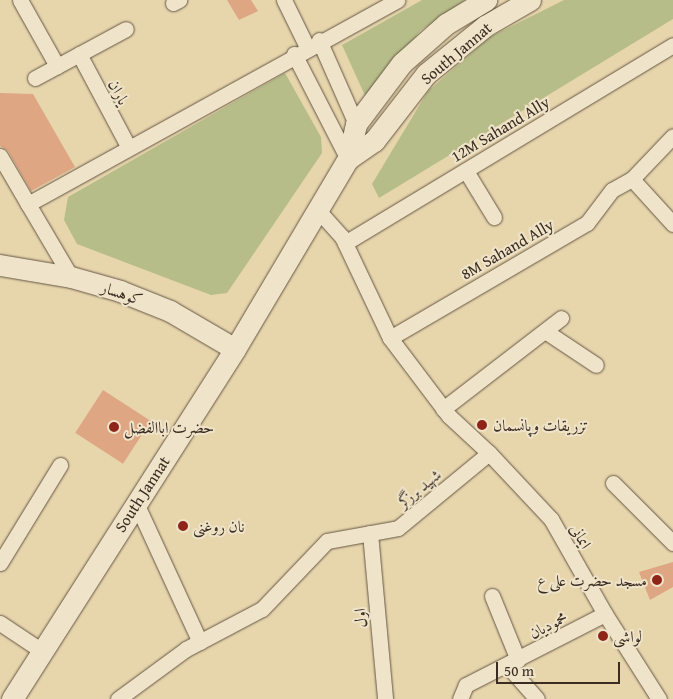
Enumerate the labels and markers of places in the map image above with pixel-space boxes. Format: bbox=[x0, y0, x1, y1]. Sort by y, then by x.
place label: تزریقات وپانسمان bbox=[493, 415, 588, 435]
place label: حضرت اباالفضل bbox=[124, 417, 214, 437]
marker: تزریقات وپانسمان bbox=[475, 418, 489, 432]
marker: حضرت اباالفضل bbox=[108, 421, 120, 433]
place label: نان روغنی bbox=[193, 516, 244, 536]
marker: نان روغنی bbox=[177, 520, 189, 532]
place label: مسجد حضرت علی ع bbox=[537, 570, 647, 590]
marker: مسجد حضرت علی ع bbox=[651, 574, 663, 586]
place label: لواشی bbox=[613, 626, 642, 646]
marker: لواشی bbox=[597, 630, 609, 642]

